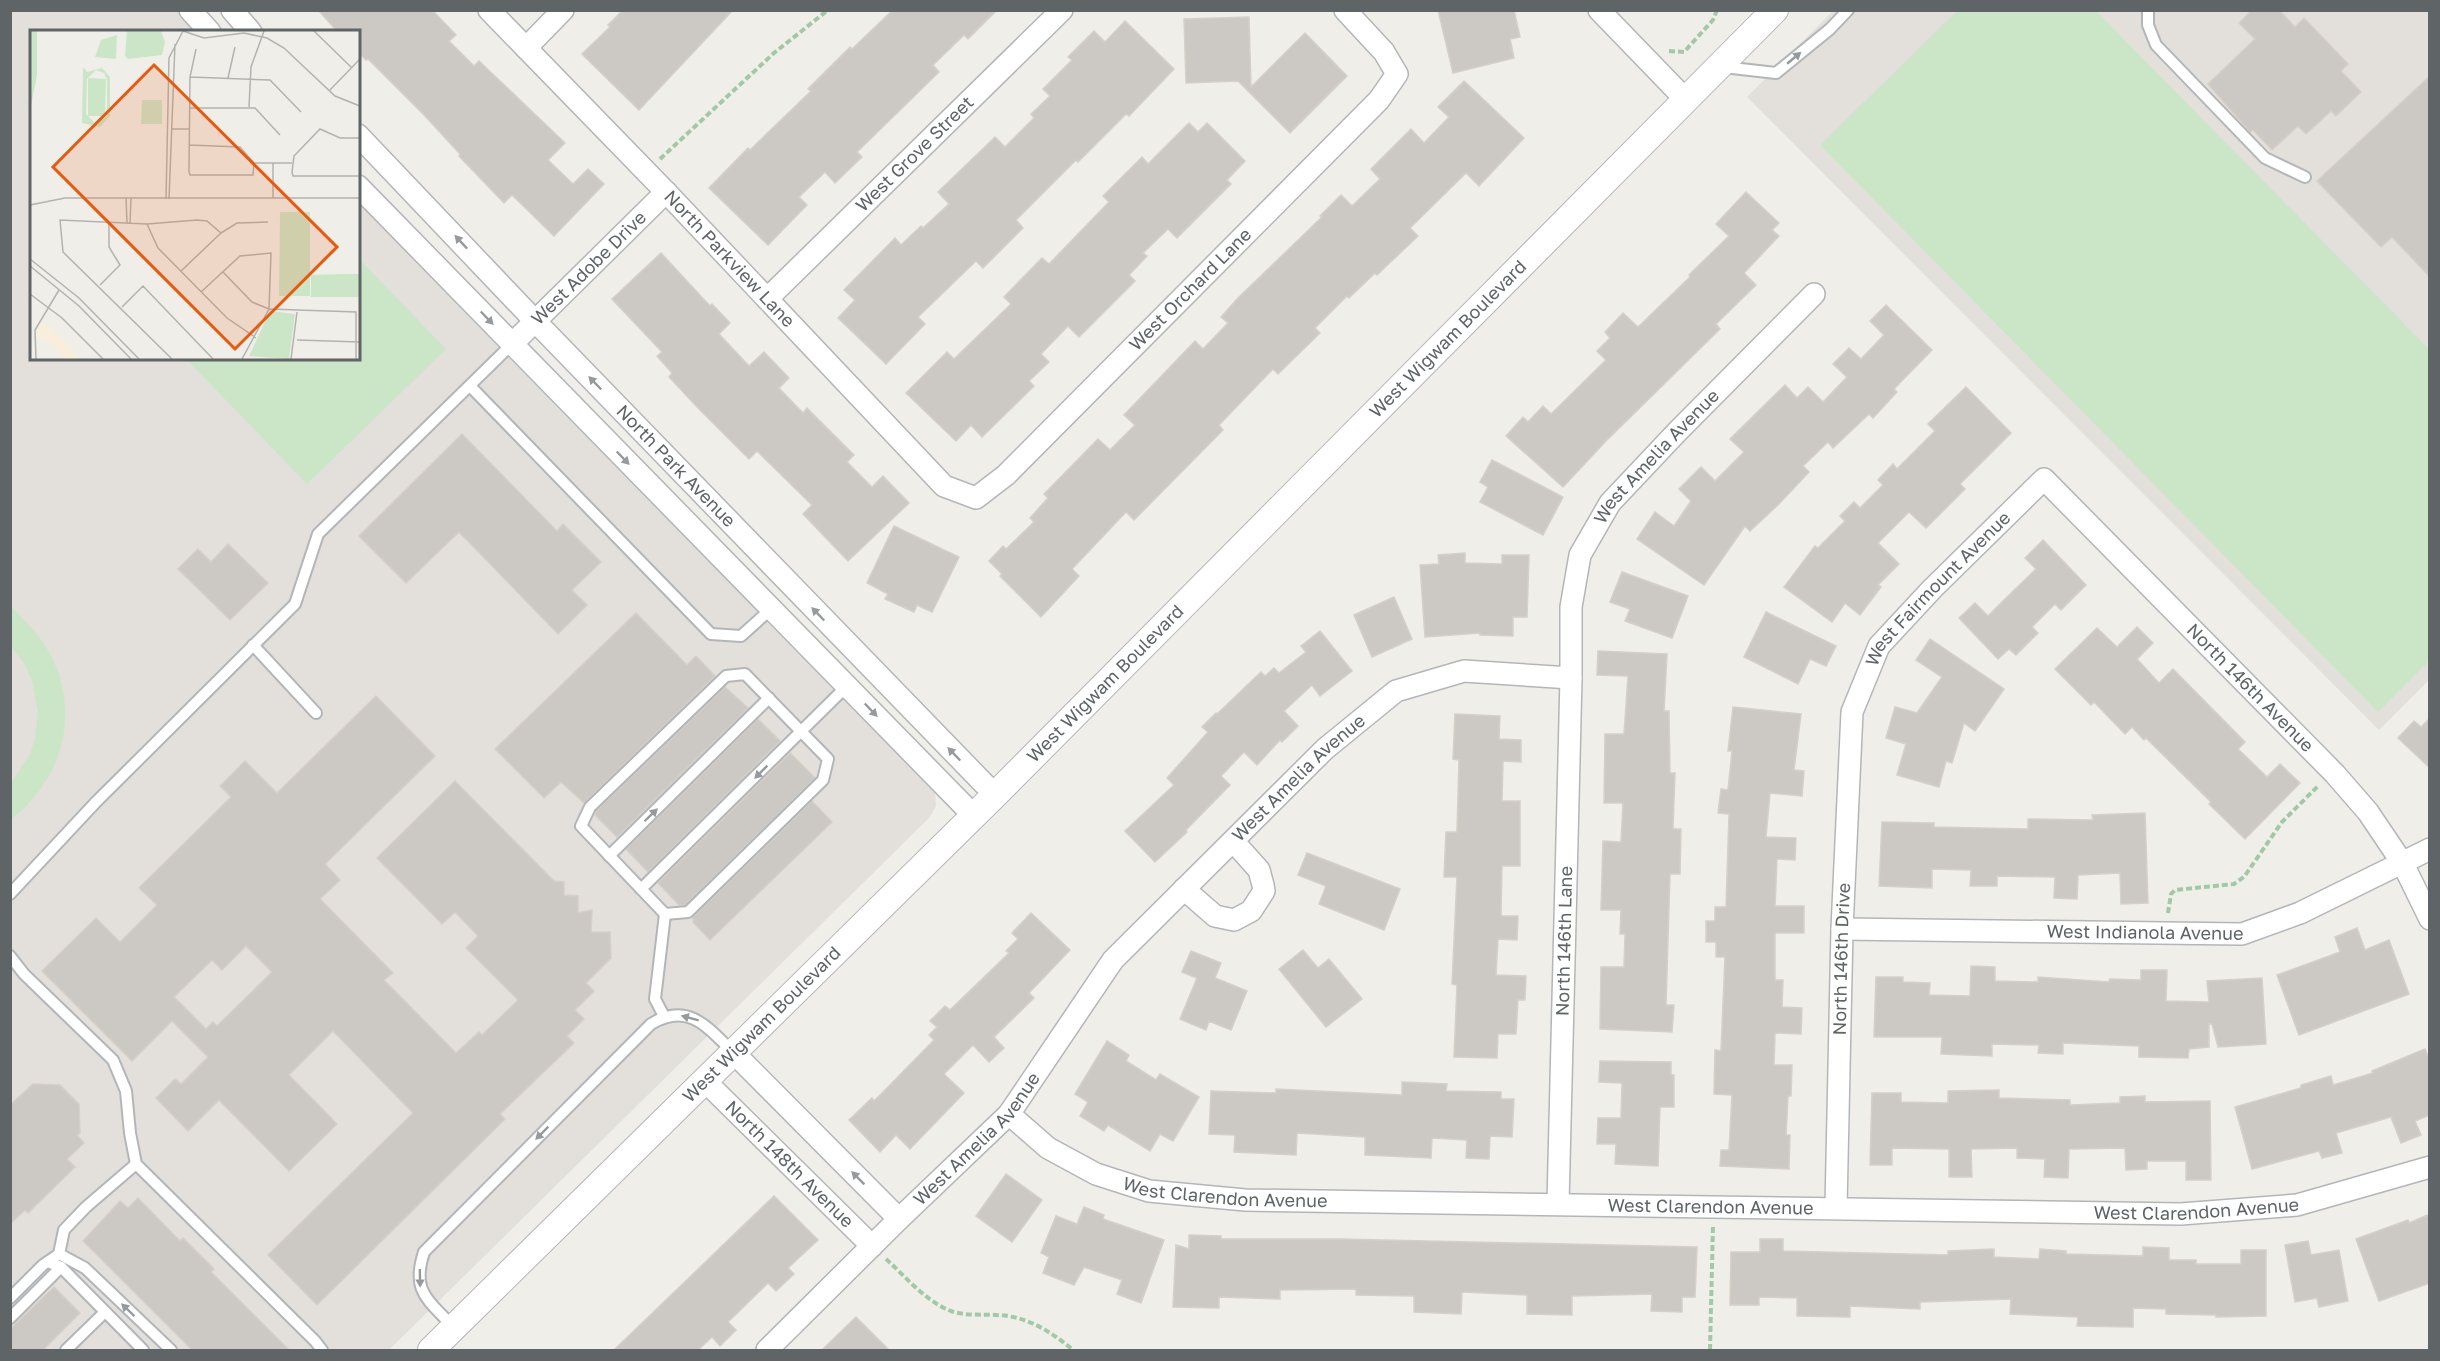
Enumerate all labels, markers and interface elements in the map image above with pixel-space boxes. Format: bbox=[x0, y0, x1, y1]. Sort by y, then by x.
inset map bbox=[30, 30, 360, 360]
one-way arrow bbox=[1786, 52, 1802, 65]
street label: West Grove Street bbox=[851, 91, 978, 216]
street label: North Parkview Lane bbox=[660, 185, 800, 331]
street label: West Adobe Drive bbox=[526, 206, 650, 329]
street label: West Orchard Lane bbox=[1124, 223, 1255, 355]
one-way arrow bbox=[454, 234, 468, 249]
street label: West Wigwam Boulevard bbox=[1364, 255, 1530, 422]
one-way arrow bbox=[480, 311, 494, 326]
one-way arrow bbox=[588, 376, 602, 391]
street label: West Amelia Avenue bbox=[1588, 384, 1723, 527]
street label: North Park Avenue bbox=[612, 400, 741, 531]
one-way arrow bbox=[616, 450, 630, 464]
street label: West Fairmount Avenue bbox=[1860, 506, 2014, 669]
street label: West Wigwam Boulevard bbox=[1022, 600, 1188, 767]
one-way arrow bbox=[812, 607, 826, 621]
street label: North 146th Avenue bbox=[2183, 618, 2319, 756]
one-way arrow bbox=[863, 703, 877, 717]
street label: West Amelia Avenue bbox=[1227, 709, 1369, 846]
one-way arrow bbox=[948, 747, 961, 762]
one-way arrow bbox=[754, 765, 768, 779]
one-way arrow bbox=[643, 808, 657, 822]
street label: North 146th Lane bbox=[1551, 866, 1576, 1016]
street label: North 146th Drive bbox=[1828, 882, 1854, 1036]
street label: West Indianola Avenue bbox=[2046, 920, 2244, 944]
street label: West Wigwam Boulevard bbox=[677, 941, 845, 1107]
one-way arrow bbox=[681, 1012, 699, 1022]
street label: West Amelia Avenue bbox=[908, 1068, 1044, 1209]
street label: North 148th Avenue bbox=[721, 1095, 859, 1232]
one-way arrow bbox=[536, 1125, 550, 1139]
one-way arrow bbox=[851, 1171, 865, 1185]
street label: West Clarendon Avenue bbox=[1120, 1171, 1328, 1211]
street label: West Clarendon Avenue bbox=[1607, 1193, 1814, 1219]
street label: West Clarendon Avenue bbox=[2093, 1193, 2300, 1224]
one-way arrow bbox=[415, 1269, 424, 1288]
one-way arrow bbox=[121, 1303, 136, 1317]

